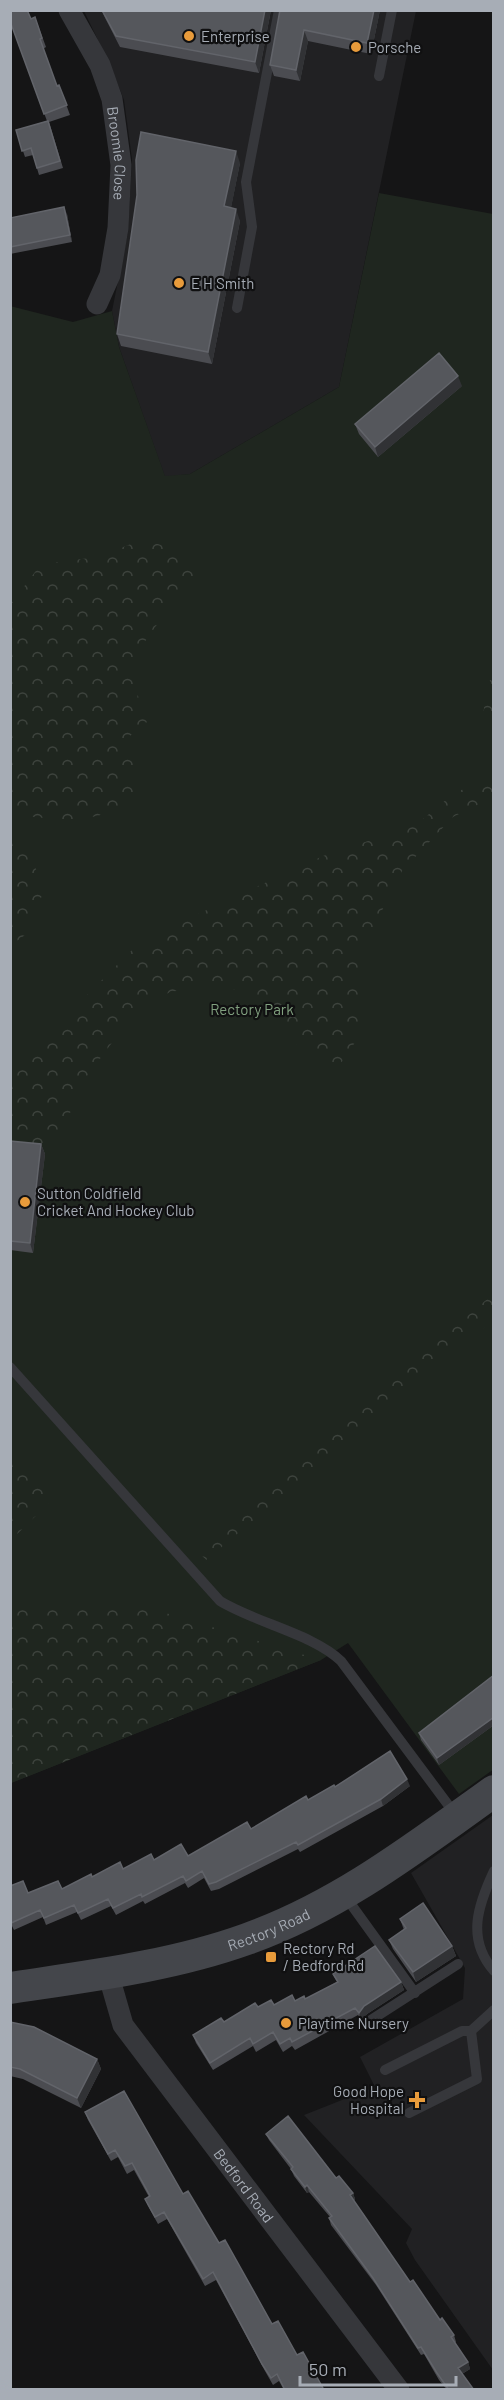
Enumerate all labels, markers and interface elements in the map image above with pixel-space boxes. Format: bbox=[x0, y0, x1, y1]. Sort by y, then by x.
place label: Enterprise bbox=[201, 27, 270, 45]
marker: Enterprise bbox=[182, 29, 196, 43]
place label: Porsche bbox=[368, 38, 421, 56]
marker: Porsche bbox=[349, 40, 363, 54]
street label: Broomie Close bbox=[104, 105, 130, 201]
place label: E H Smith bbox=[191, 274, 254, 292]
marker: E H Smith bbox=[172, 276, 186, 290]
park label: Rectory Park bbox=[210, 1000, 294, 1018]
place label: Sutton Coldfield Cricket And Hockey Club bbox=[37, 1184, 195, 1219]
marker: Sutton Coldfield Cricket And Hockey Club bbox=[18, 1195, 32, 1209]
street label: Rectory Road bbox=[225, 1904, 313, 1954]
place label: Rectory Rd / Bedford Rd bbox=[283, 1939, 364, 1974]
marker: Rectory Rd / Bedford Rd bbox=[264, 1950, 278, 1964]
place label: Playtime Nursery bbox=[298, 2014, 409, 2032]
marker: Playtime Nursery bbox=[279, 2016, 293, 2030]
place label: Good Hope Hospital bbox=[333, 2082, 404, 2117]
marker: Good Hope Hospital bbox=[408, 2091, 426, 2109]
street label: Bedford Road bbox=[210, 2145, 278, 2226]
scale bar bbox=[300, 2349, 456, 2387]
text: 50 m bbox=[309, 2358, 347, 2380]

